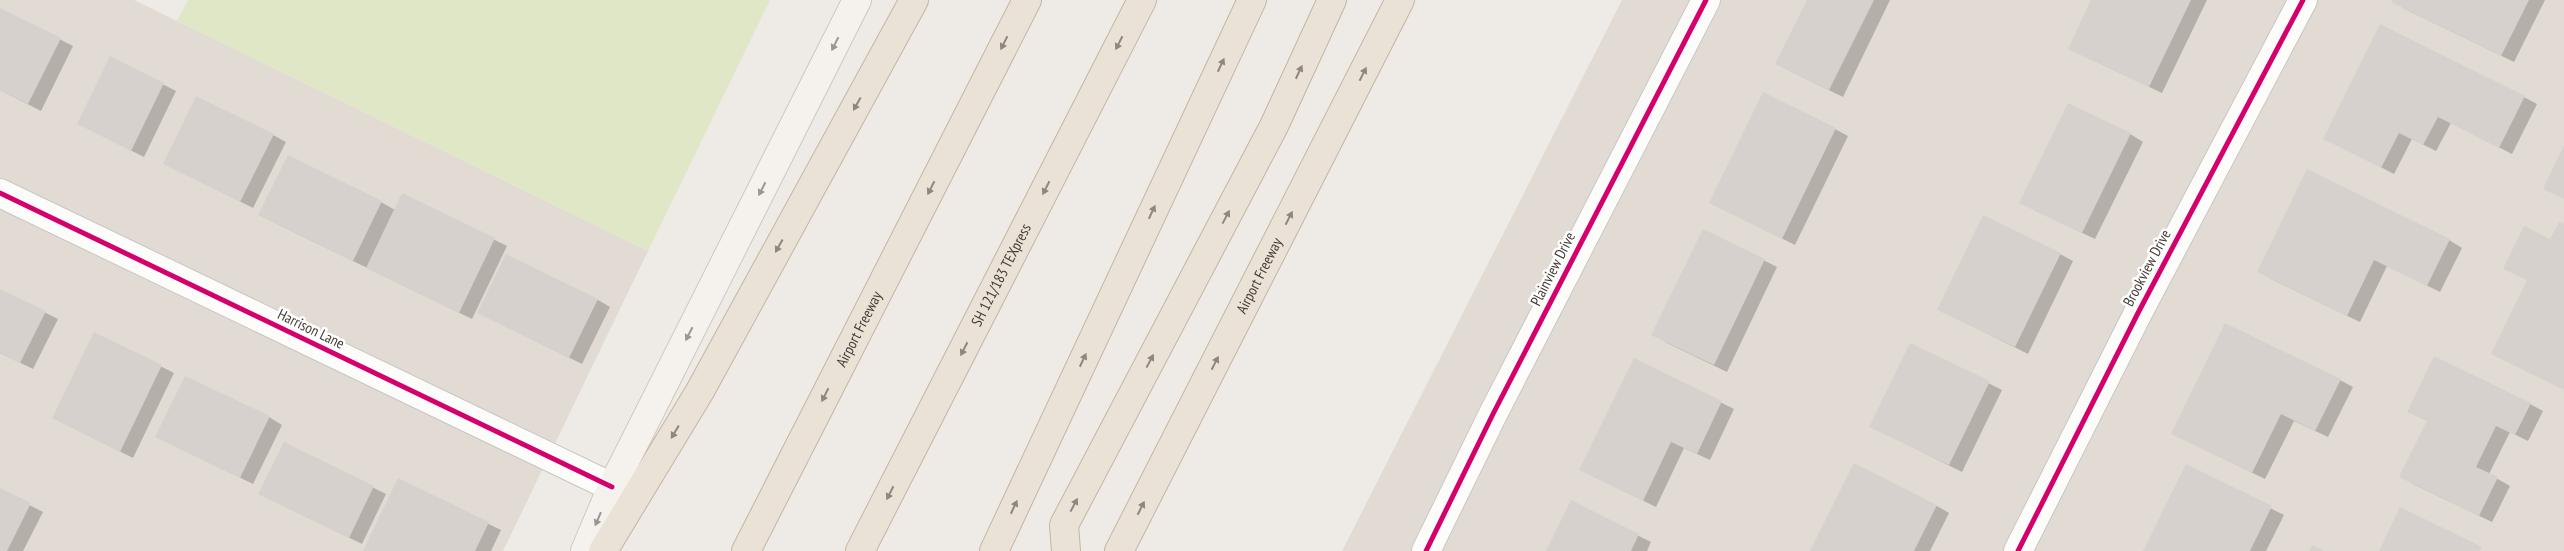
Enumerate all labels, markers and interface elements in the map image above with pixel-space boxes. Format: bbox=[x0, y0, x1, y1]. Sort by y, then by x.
one-way arrow bbox=[831, 36, 839, 51]
one-way arrow bbox=[1000, 36, 1008, 51]
one-way arrow bbox=[1115, 36, 1123, 51]
one-way arrow bbox=[1217, 58, 1225, 72]
one-way arrow bbox=[1295, 65, 1303, 79]
one-way arrow bbox=[1359, 66, 1367, 81]
one-way arrow bbox=[853, 97, 861, 111]
one-way arrow bbox=[927, 181, 935, 195]
one-way arrow bbox=[1042, 181, 1050, 195]
one-way arrow bbox=[758, 182, 766, 196]
one-way arrow bbox=[1148, 205, 1157, 220]
one-way arrow bbox=[1222, 210, 1230, 225]
one-way arrow bbox=[1285, 211, 1293, 225]
street label: SH 121/183 TEXpress bbox=[967, 220, 1035, 329]
street label: Brookview Drive bbox=[2118, 226, 2175, 309]
street label: Plainview Drive bbox=[1526, 229, 1579, 309]
street label: Airport Freeway bbox=[1232, 234, 1286, 316]
one-way arrow bbox=[775, 239, 783, 254]
street label: Airport Freeway bbox=[832, 288, 886, 370]
street label: Harrison Lane bbox=[275, 304, 348, 353]
one-way arrow bbox=[685, 327, 693, 341]
one-way arrow bbox=[960, 341, 968, 356]
one-way arrow bbox=[1080, 353, 1088, 367]
one-way arrow bbox=[1146, 354, 1154, 368]
one-way arrow bbox=[1211, 356, 1219, 370]
one-way arrow bbox=[821, 388, 829, 403]
one-way arrow bbox=[670, 426, 679, 439]
one-way arrow bbox=[886, 486, 894, 500]
one-way arrow bbox=[1070, 498, 1079, 512]
one-way arrow bbox=[1011, 500, 1019, 514]
one-way arrow bbox=[1137, 500, 1145, 515]
one-way arrow bbox=[594, 512, 602, 526]

